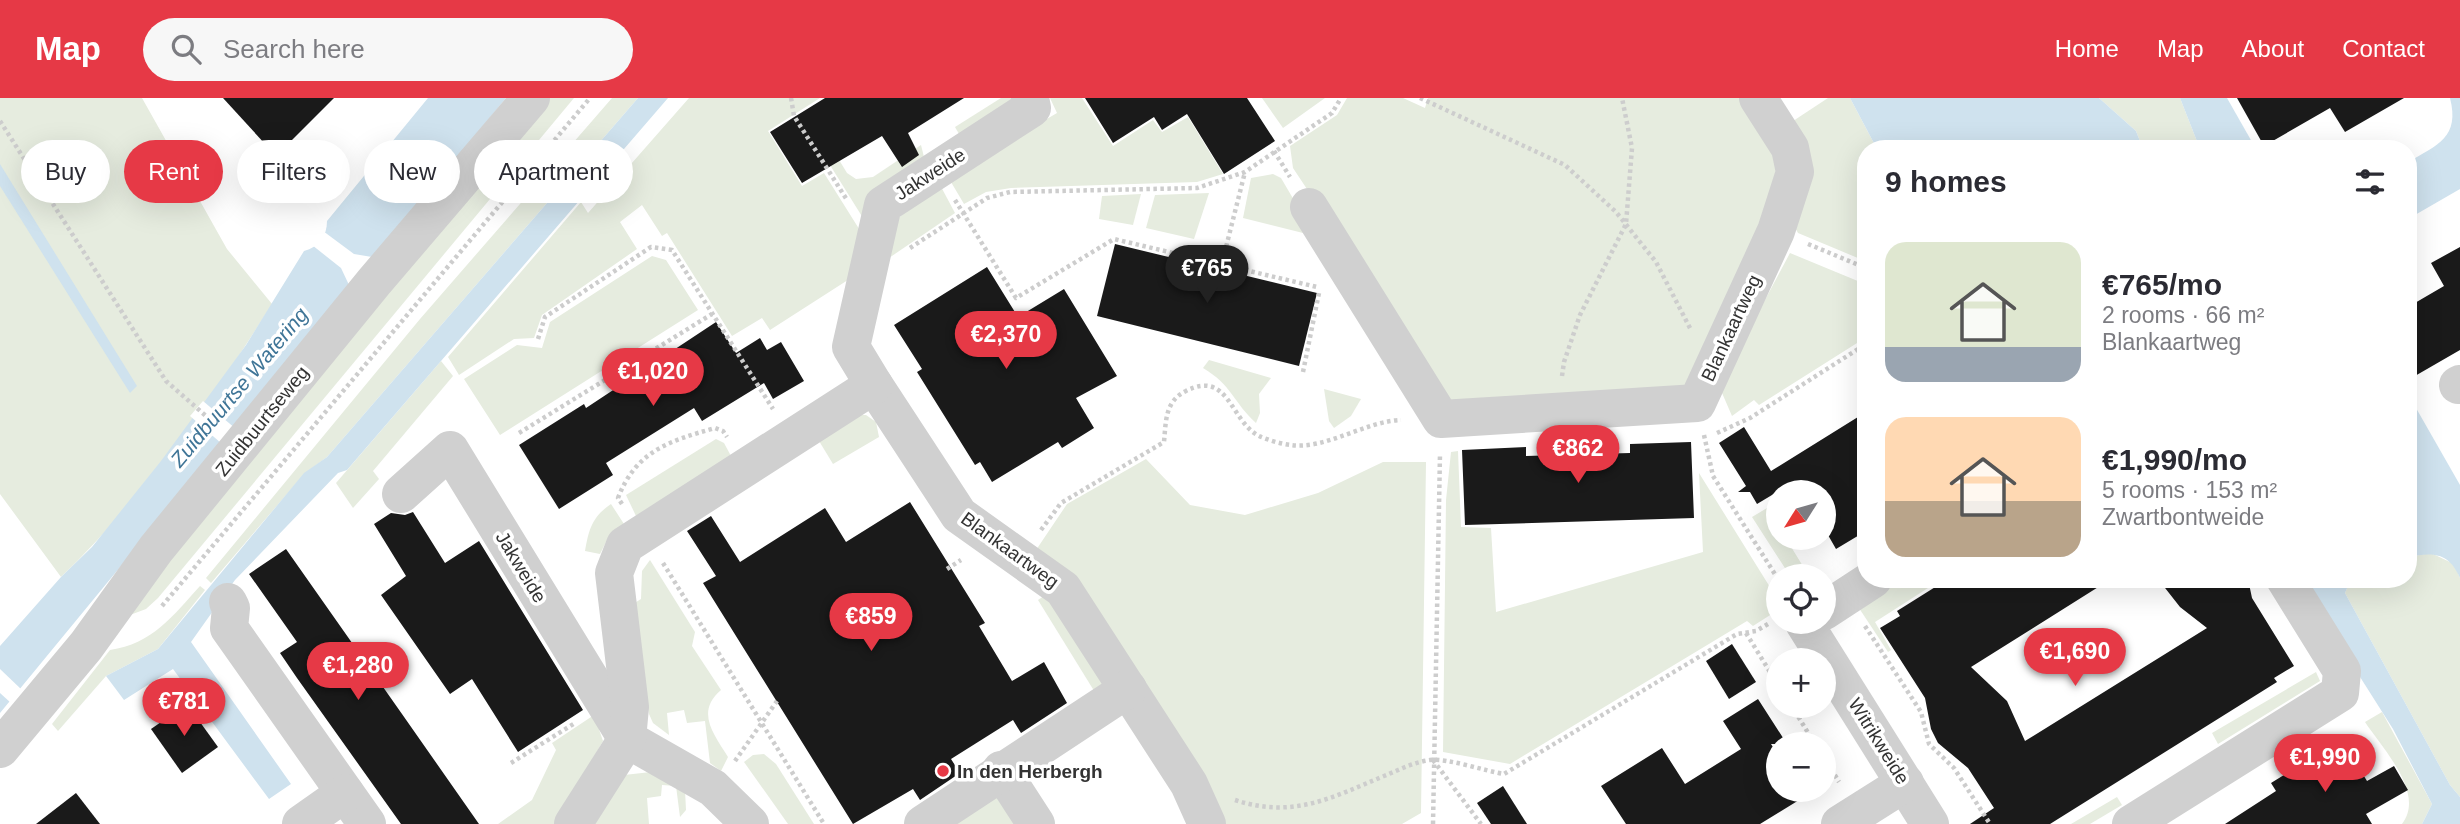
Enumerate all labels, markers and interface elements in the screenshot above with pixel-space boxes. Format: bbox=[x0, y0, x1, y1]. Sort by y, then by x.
search box bbox=[143, 18, 633, 81]
text: Map bbox=[35, 30, 101, 67]
icon: search bbox=[167, 30, 205, 68]
text: Search here bbox=[223, 34, 365, 64]
text: Home bbox=[2055, 35, 2119, 62]
text: Map bbox=[2157, 35, 2204, 62]
text: About bbox=[2242, 35, 2304, 62]
text: Contact bbox=[2342, 35, 2425, 62]
chip: Buy bbox=[21, 140, 110, 203]
chip: Rent bbox=[124, 140, 223, 203]
chip: Filters bbox=[237, 140, 350, 203]
chip: New bbox=[364, 140, 460, 203]
chip: Apartment bbox=[474, 140, 633, 203]
street label: Jakweide bbox=[891, 144, 969, 204]
icon: filters bbox=[2351, 163, 2389, 201]
text: 9 homes bbox=[1885, 165, 2007, 198]
pin: €765 bbox=[1166, 246, 1248, 305]
text: €765 bbox=[1181, 255, 1233, 281]
text: €765/mo bbox=[2102, 268, 2222, 301]
icon: home bbox=[1941, 270, 2025, 354]
street label: Blankaartweg bbox=[1697, 271, 1765, 385]
text: 2 rooms · 66 m² bbox=[2102, 302, 2264, 328]
water label: Zuidbuurtse Watering bbox=[165, 303, 312, 472]
pin: €2,370 bbox=[949, 312, 1063, 371]
text: €2,370 bbox=[971, 321, 1041, 347]
text: Blankaartweg bbox=[2102, 329, 2241, 355]
pin: €1,020 bbox=[596, 348, 710, 408]
text: €1,020 bbox=[618, 358, 688, 384]
street label: Zuidbuurtseweg bbox=[211, 362, 313, 480]
pin: €862 bbox=[1537, 426, 1619, 485]
text: €862 bbox=[1552, 435, 1604, 461]
text: €1,990/mo bbox=[2102, 443, 2247, 476]
icon: home bbox=[1941, 445, 2025, 529]
text: 5 rooms · 153 m² bbox=[2102, 477, 2277, 503]
north arrow bbox=[1766, 480, 1836, 550]
map controls bbox=[1766, 480, 1836, 802]
text: Zwartbontweide bbox=[2102, 504, 2264, 530]
street label: Blankaartweg bbox=[957, 508, 1063, 592]
street label: Jakweide bbox=[492, 528, 550, 606]
button: locate bbox=[1766, 564, 1836, 634]
pin: €859 bbox=[830, 594, 912, 653]
text: €859 bbox=[845, 603, 897, 629]
pin: €1,690 bbox=[2018, 628, 2132, 688]
text: €1,690 bbox=[2040, 638, 2110, 664]
pin: €1,280 bbox=[301, 642, 415, 702]
button: + bbox=[1766, 648, 1836, 718]
text: €1,280 bbox=[323, 652, 393, 678]
pin: €781 bbox=[143, 678, 225, 738]
text: €781 bbox=[158, 688, 210, 714]
street label: Witrikweide bbox=[1844, 694, 1914, 788]
button: − bbox=[1766, 732, 1836, 802]
pin: €1,990 bbox=[2268, 734, 2382, 794]
text: €1,990 bbox=[2290, 744, 2360, 770]
place label: In den Herbergh bbox=[957, 761, 1103, 782]
marker: In den Herbergh bbox=[935, 763, 951, 779]

